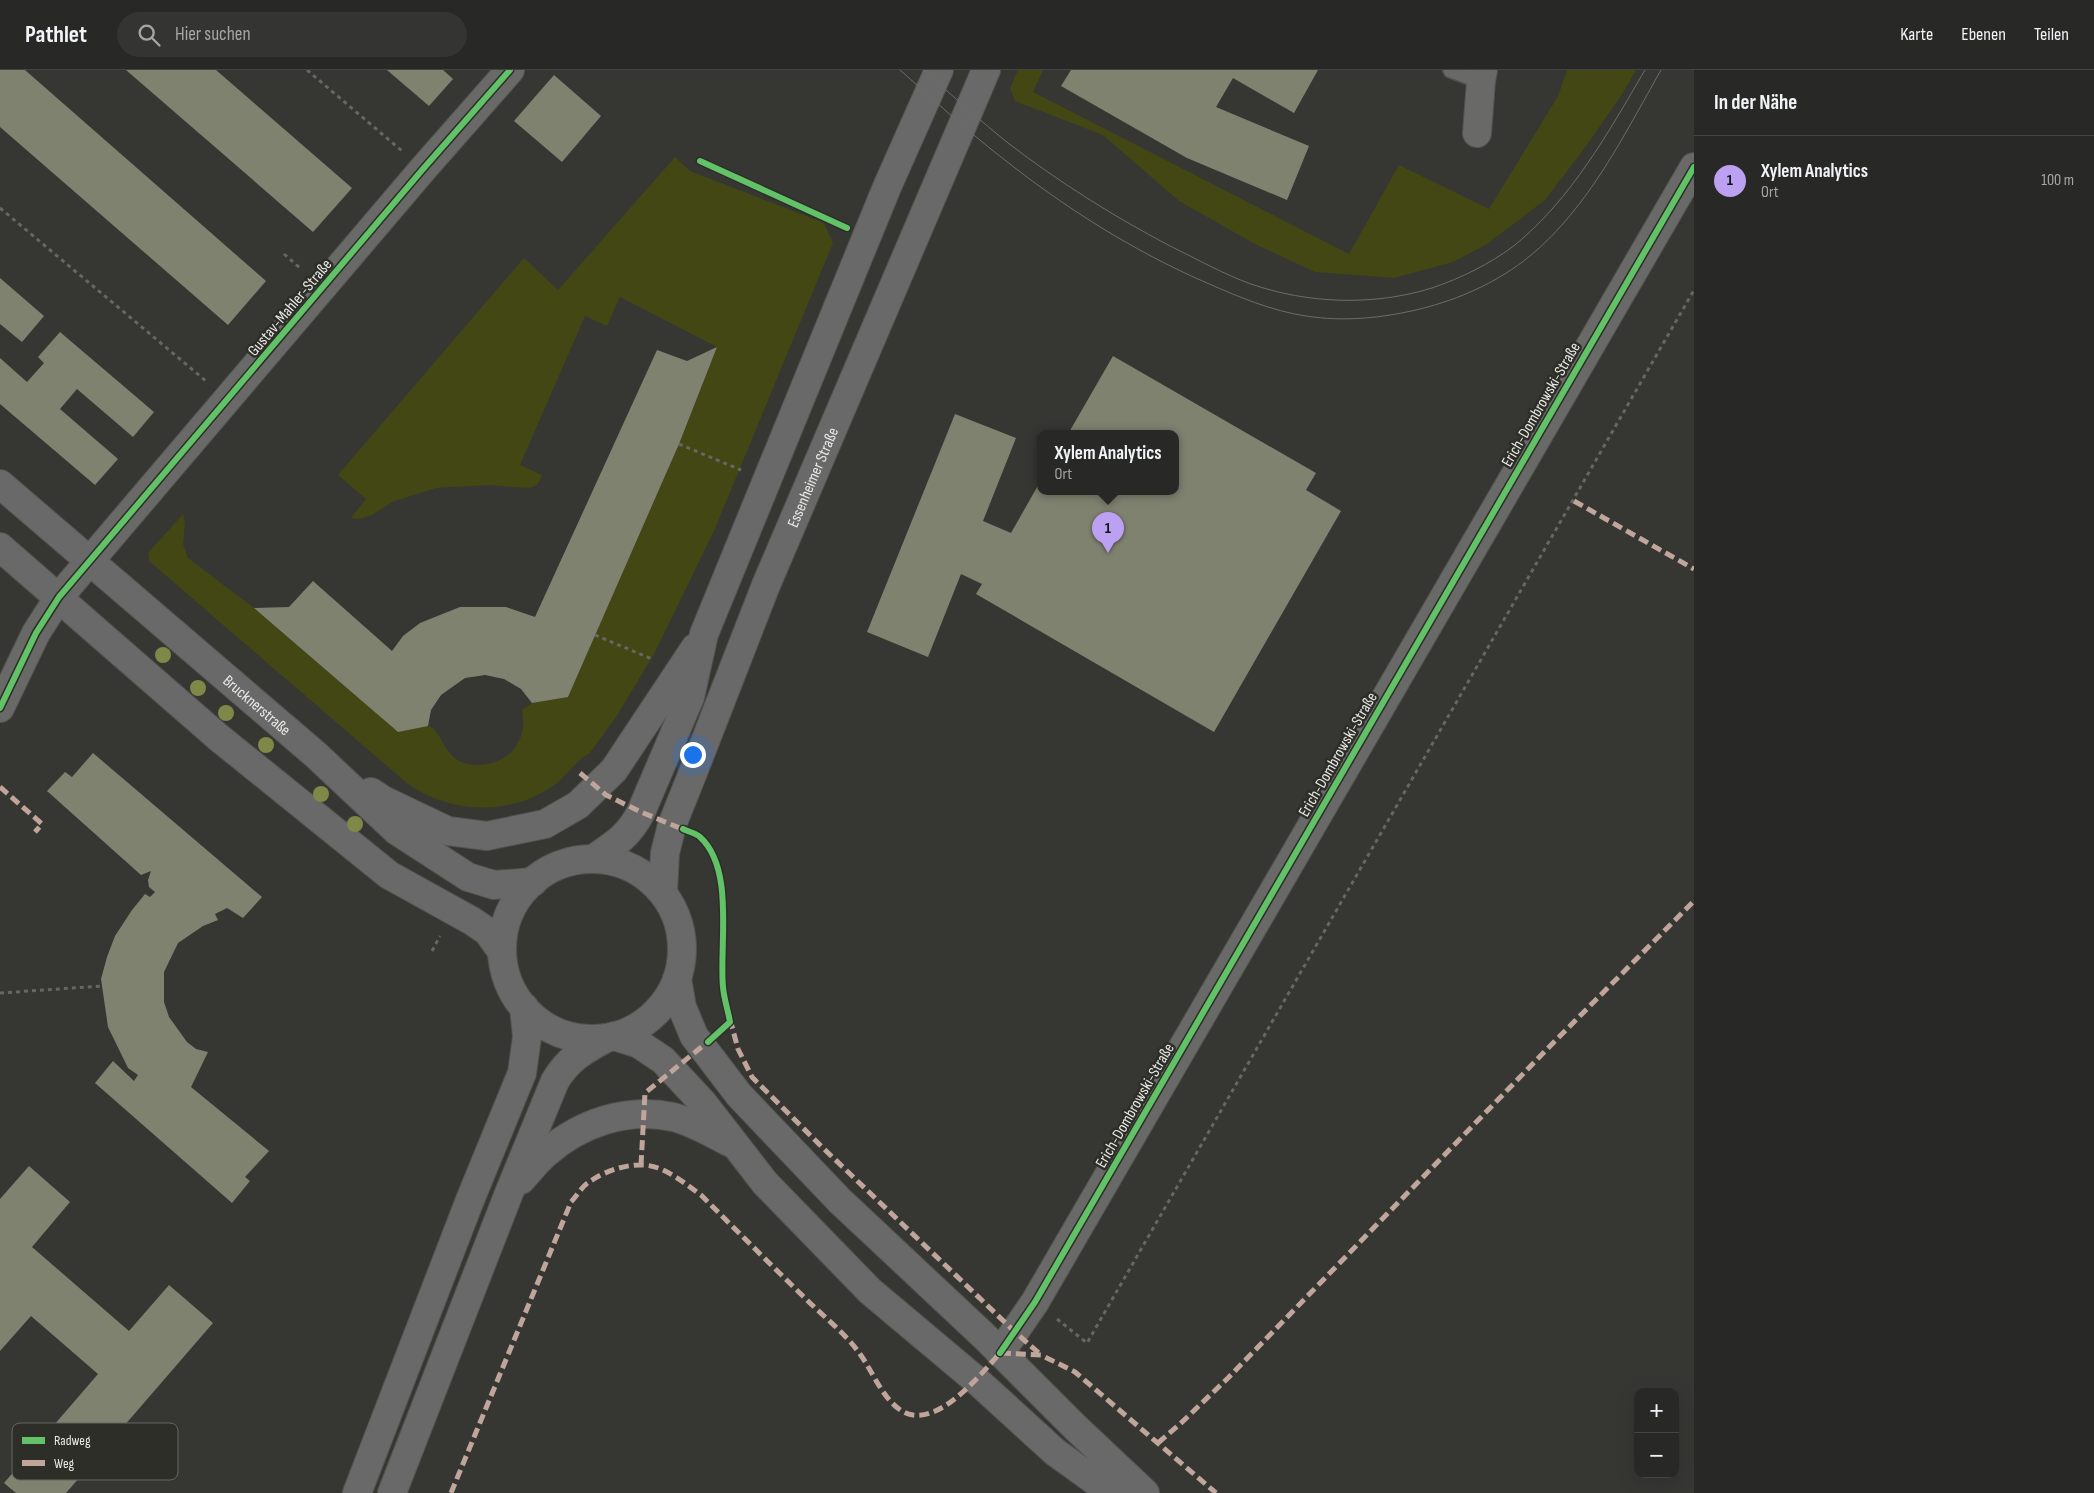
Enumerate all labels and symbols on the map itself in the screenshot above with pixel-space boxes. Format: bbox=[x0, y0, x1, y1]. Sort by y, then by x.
street label: Gustav-Mahler-Straße bbox=[244, 256, 336, 360]
street label: Erich-Dombrowski-Straße bbox=[1498, 339, 1585, 470]
street label: Essenheimer Straße bbox=[784, 425, 843, 531]
pin: 1 bbox=[1092, 512, 1124, 553]
street label: Brucknerstraße bbox=[219, 672, 294, 740]
street label: Erich-Dombrowski-Straße bbox=[1295, 689, 1382, 820]
your location bbox=[680, 742, 706, 768]
street label: Erich-Dombrowski-Straße bbox=[1092, 1040, 1179, 1171]
legend bbox=[12, 1423, 178, 1480]
text: Radweg bbox=[54, 1432, 91, 1449]
text: Weg bbox=[54, 1455, 75, 1472]

